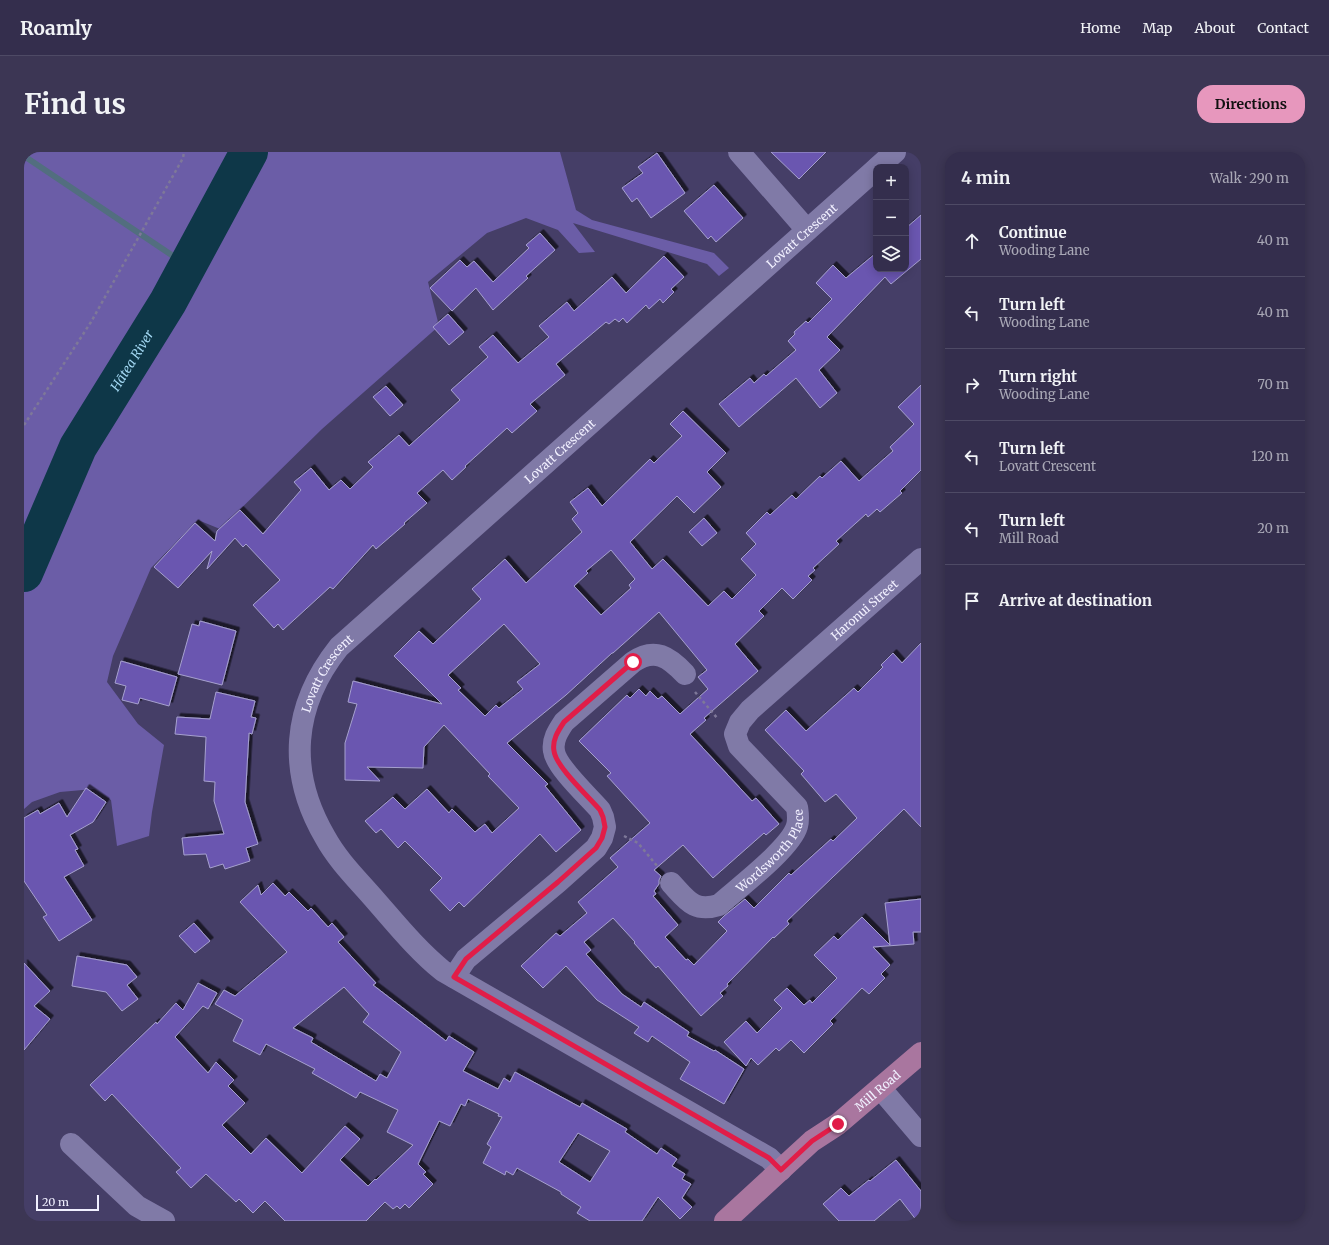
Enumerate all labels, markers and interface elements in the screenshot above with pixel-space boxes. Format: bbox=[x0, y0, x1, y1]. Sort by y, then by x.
text: Roamly bbox=[20, 16, 92, 40]
text: Home bbox=[1080, 19, 1121, 37]
text: Map bbox=[1143, 19, 1172, 37]
text: About bbox=[1194, 19, 1235, 37]
text: Contact bbox=[1257, 19, 1309, 37]
button: Directions bbox=[1197, 85, 1305, 123]
text: Find us bbox=[24, 86, 126, 122]
map controls bbox=[873, 164, 909, 272]
button: + bbox=[873, 164, 909, 200]
text: 4 min bbox=[961, 167, 1010, 189]
text: Walk · 290 m bbox=[1210, 170, 1289, 187]
street label: Lovatt Crescent bbox=[763, 200, 840, 271]
button: − bbox=[873, 200, 909, 236]
text: Continue bbox=[999, 223, 1067, 242]
icon: ahead bbox=[961, 230, 983, 252]
text: 40 m bbox=[1257, 232, 1289, 249]
button: layers bbox=[873, 236, 909, 272]
text: Wooding Lane bbox=[999, 242, 1090, 259]
text: Turn left bbox=[999, 295, 1065, 314]
icon: left bbox=[961, 302, 983, 324]
text: 40 m bbox=[1257, 304, 1289, 321]
text: Wooding Lane bbox=[999, 314, 1090, 331]
water label: Hātea River bbox=[106, 326, 158, 395]
text: Turn right bbox=[999, 367, 1077, 386]
icon: right bbox=[961, 374, 983, 396]
text: 70 m bbox=[1258, 376, 1289, 393]
text: Wooding Lane bbox=[999, 386, 1090, 403]
street label: Lovatt Crescent bbox=[521, 415, 598, 486]
text: Turn left bbox=[999, 439, 1065, 458]
icon: left bbox=[961, 446, 983, 468]
text: 120 m bbox=[1251, 448, 1289, 465]
text: Lovatt Crescent bbox=[999, 458, 1096, 475]
text: Turn left bbox=[999, 511, 1065, 530]
icon: left bbox=[961, 518, 983, 540]
text: 20 m bbox=[1257, 520, 1289, 537]
text: Mill Road bbox=[999, 530, 1059, 547]
street label: Haronui Street bbox=[827, 576, 901, 643]
icon: arrive bbox=[961, 590, 983, 612]
text: Arrive at destination bbox=[999, 591, 1152, 610]
street label: Lovatt Crescent bbox=[298, 631, 356, 714]
route start bbox=[624, 653, 642, 671]
street label: Wordsworth Place bbox=[732, 809, 806, 896]
street label: Mill Road bbox=[851, 1067, 903, 1114]
route end bbox=[829, 1115, 847, 1133]
scale bar bbox=[36, 1193, 99, 1212]
text: 20 m bbox=[42, 1195, 69, 1209]

